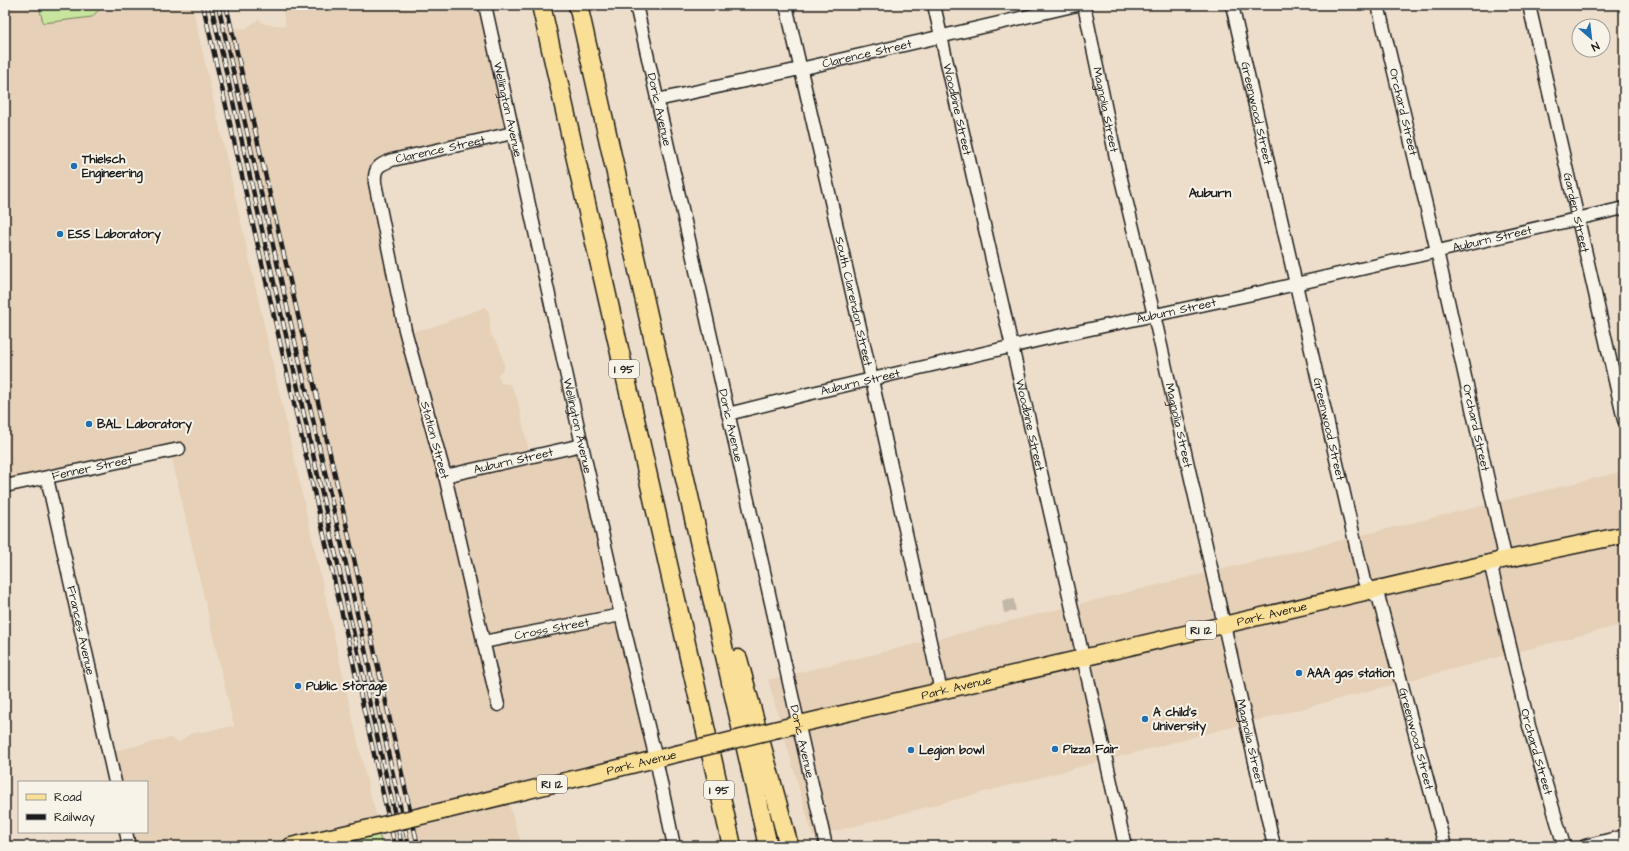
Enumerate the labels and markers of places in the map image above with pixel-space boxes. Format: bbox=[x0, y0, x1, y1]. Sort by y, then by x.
place label: Thielsch Engineering bbox=[81, 151, 144, 184]
marker: Thielsch Engineering bbox=[69, 161, 79, 171]
place label: ESS Laboratory bbox=[68, 226, 161, 244]
marker: ESS Laboratory bbox=[55, 229, 65, 239]
place label: BAL Laboratory bbox=[97, 416, 192, 434]
marker: BAL Laboratory bbox=[84, 419, 94, 429]
place label: AAA gas station bbox=[1307, 665, 1394, 684]
marker: AAA gas station bbox=[1294, 668, 1304, 678]
place label: Public Storage bbox=[306, 678, 388, 697]
marker: Public Storage bbox=[293, 681, 303, 691]
place label: A child's University bbox=[1152, 704, 1207, 736]
marker: A child's University bbox=[1140, 714, 1150, 724]
place label: Pizza Fair bbox=[1063, 741, 1118, 758]
place label: Legion bowl bbox=[919, 742, 985, 761]
marker: Pizza Fair bbox=[1050, 744, 1060, 754]
marker: Legion bowl bbox=[906, 745, 916, 755]

